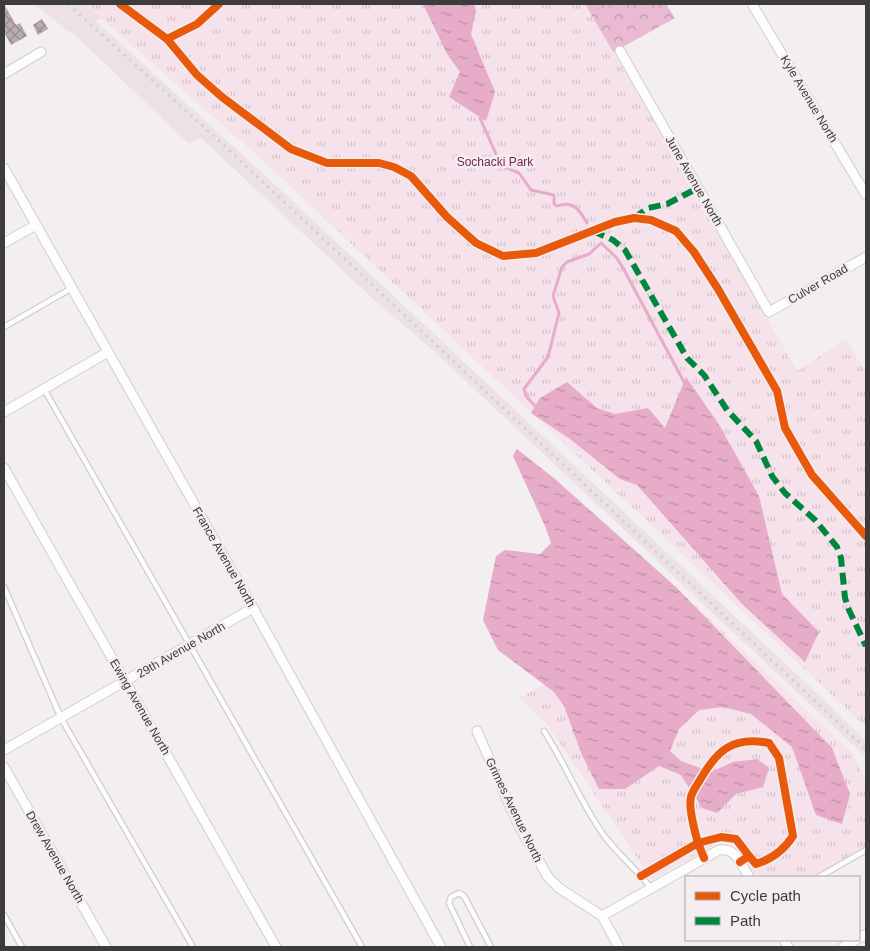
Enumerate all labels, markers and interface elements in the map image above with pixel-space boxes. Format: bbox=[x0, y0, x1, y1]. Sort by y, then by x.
street label: Kyle Avenue North bbox=[777, 53, 841, 145]
street label: June Avenue North bbox=[662, 133, 726, 229]
park label: Sochacki Park bbox=[457, 155, 534, 169]
street label: Culver Road bbox=[786, 261, 850, 307]
street label: France Avenue North bbox=[190, 504, 258, 610]
street label: 29th Avenue North bbox=[135, 619, 227, 681]
street label: Ewing Avenue North bbox=[107, 657, 173, 757]
street label: Grimes Avenue North bbox=[483, 755, 545, 865]
street label: Drew Avenue North bbox=[23, 809, 87, 905]
legend bbox=[685, 876, 860, 941]
text: Cycle path bbox=[730, 887, 801, 904]
text: Path bbox=[730, 912, 761, 929]

